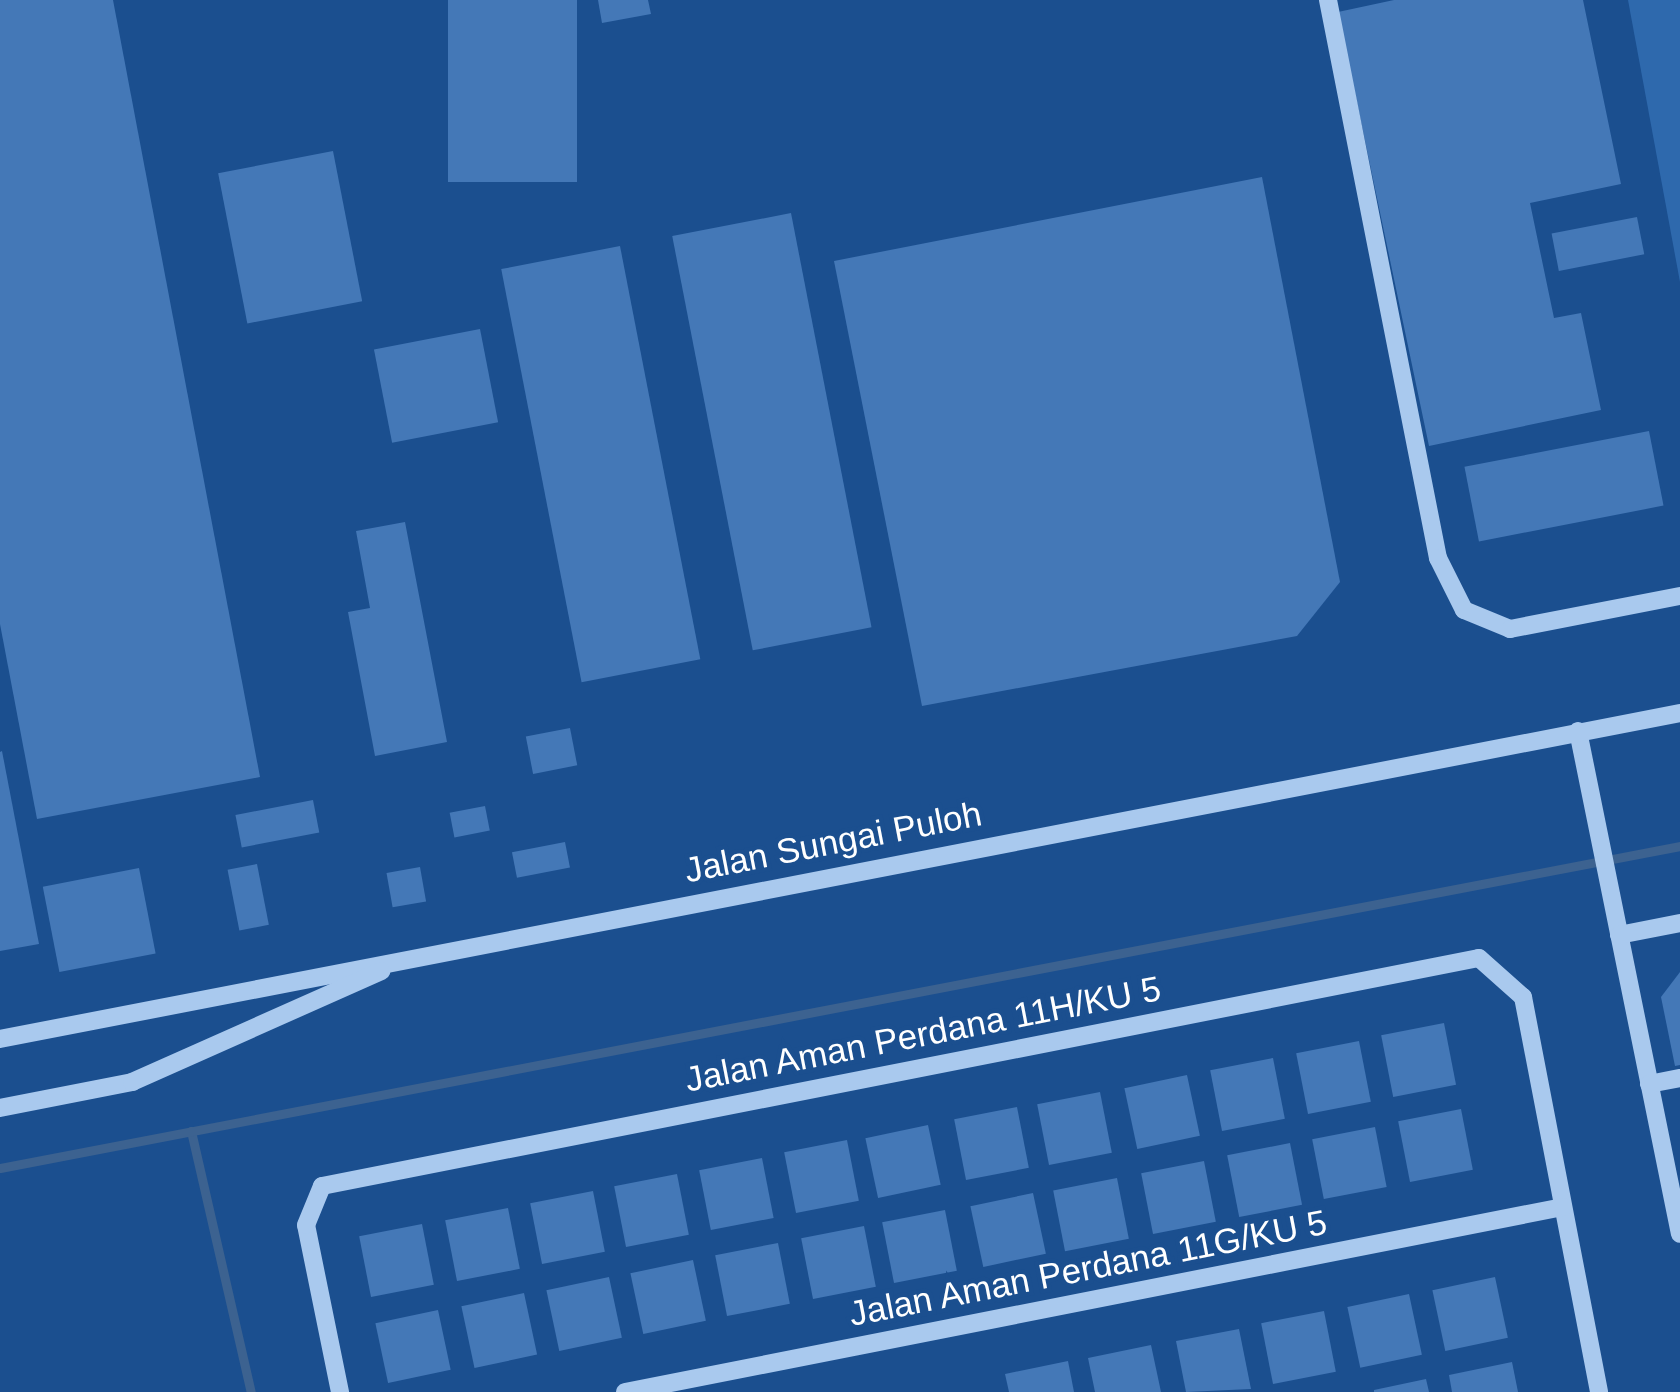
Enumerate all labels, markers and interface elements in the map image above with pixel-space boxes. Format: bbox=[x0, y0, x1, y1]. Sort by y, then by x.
street label: Jalan Sungai Puloh bbox=[681, 793, 985, 891]
street label: Jalan Aman Perdana 11H/KU 5 bbox=[681, 967, 1165, 1101]
street label: Jalan Aman Perdana 11G/KU 5 bbox=[845, 1201, 1331, 1335]

